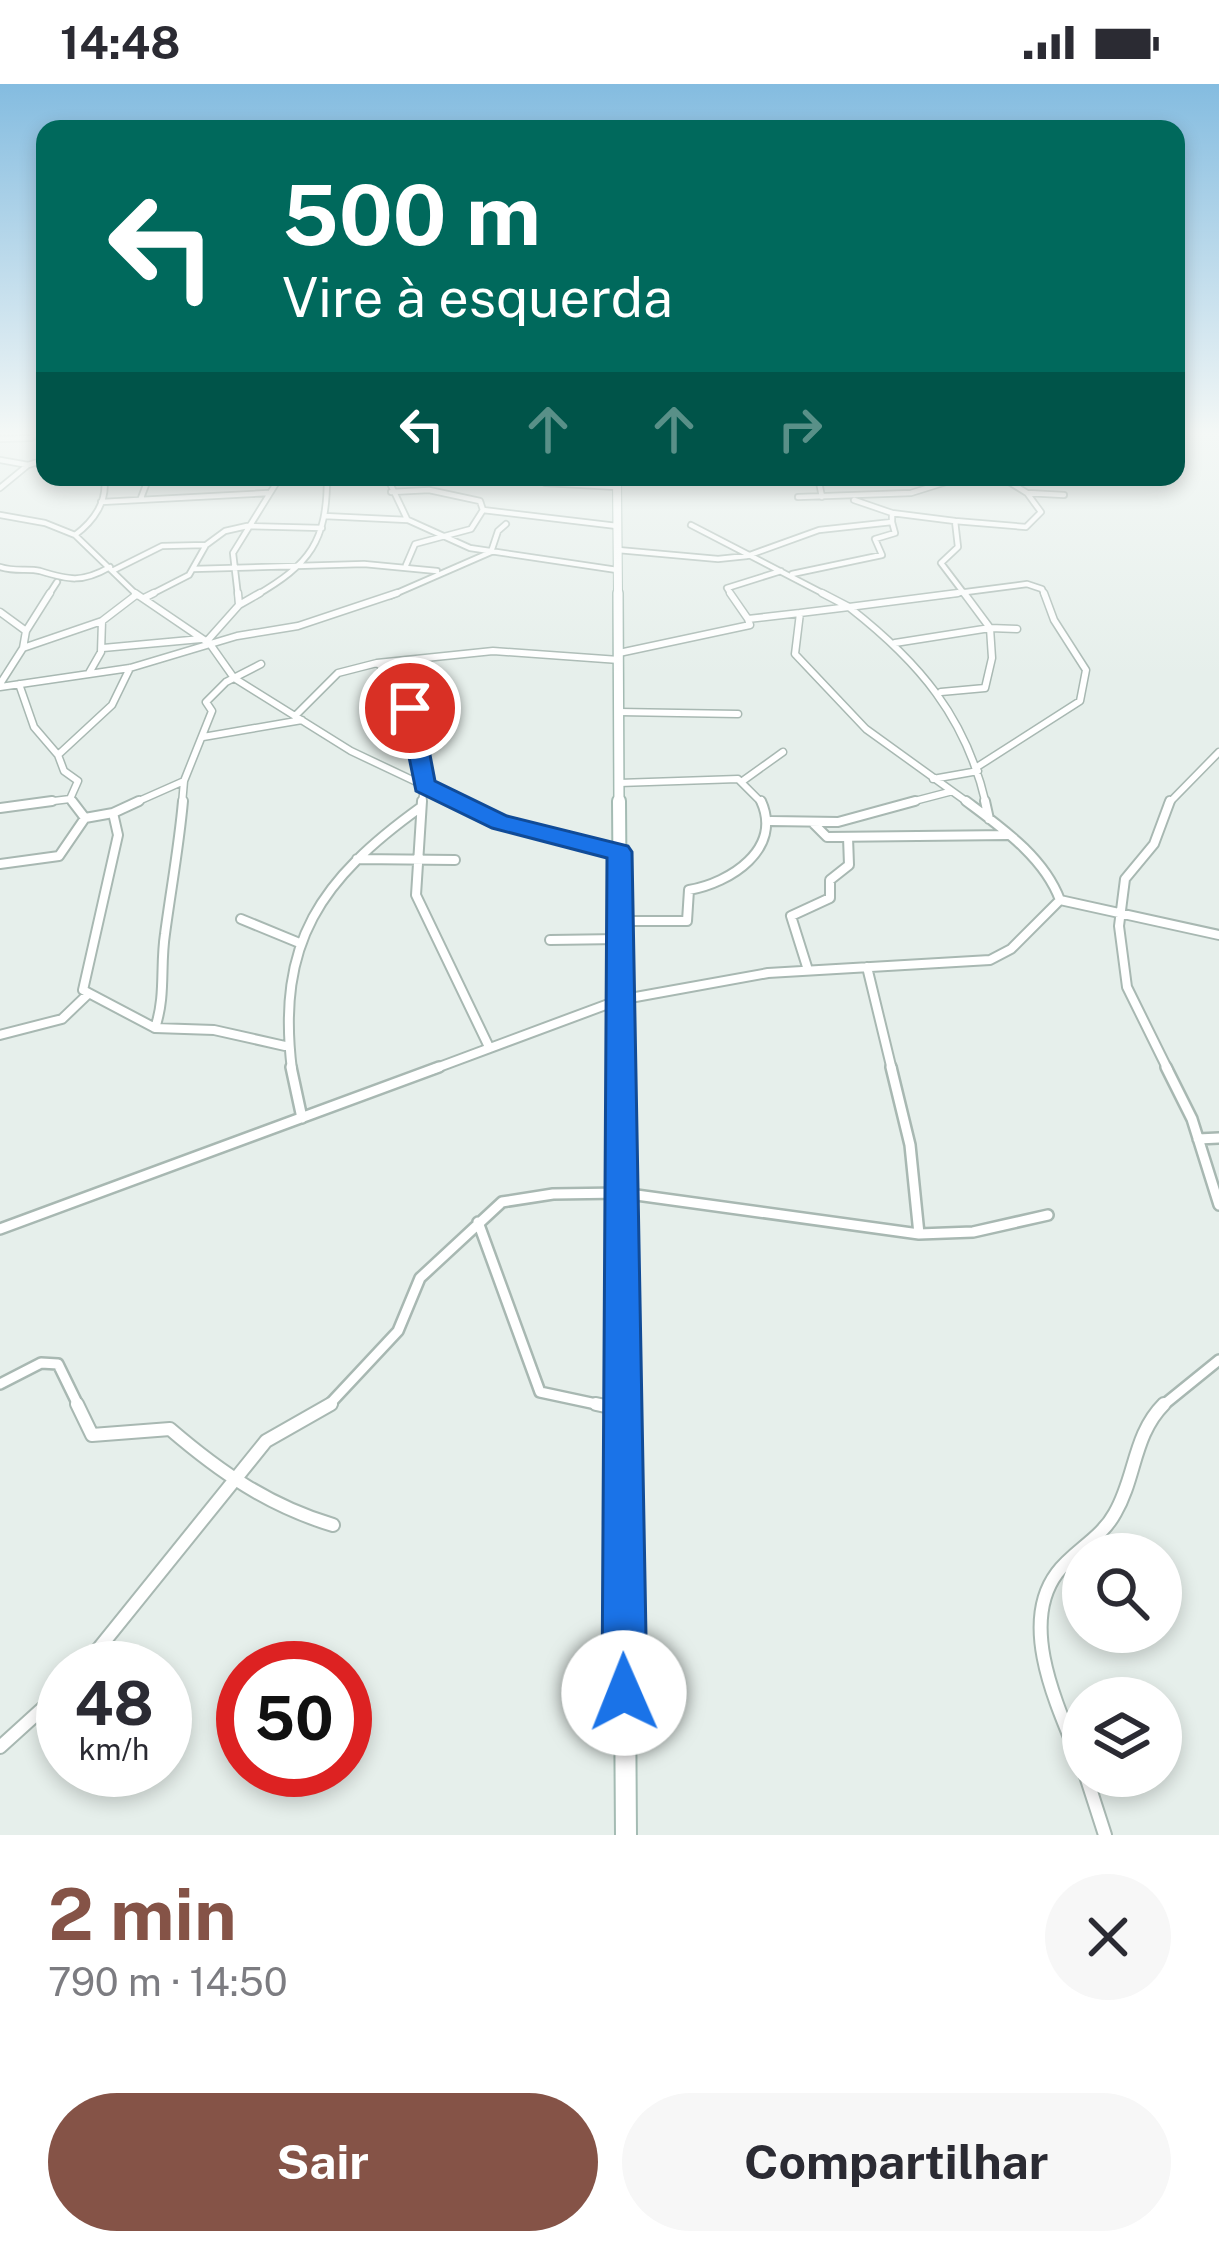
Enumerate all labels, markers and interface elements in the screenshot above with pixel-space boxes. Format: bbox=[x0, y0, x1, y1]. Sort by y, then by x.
text: 14:48 bbox=[60, 16, 180, 69]
text: 500 m bbox=[282, 165, 541, 264]
icon: left bbox=[84, 168, 240, 324]
text: Vire à esquerda bbox=[282, 266, 673, 329]
icon: left bbox=[389, 396, 455, 462]
icon: ahead bbox=[515, 396, 581, 462]
icon: ahead bbox=[641, 396, 707, 462]
icon: right bbox=[767, 396, 833, 462]
pin bbox=[359, 657, 461, 759]
icon: arrive bbox=[377, 675, 443, 741]
map controls bbox=[1062, 1533, 1182, 1797]
button: search bbox=[1062, 1533, 1182, 1653]
position arrow bbox=[561, 1630, 687, 1756]
speed limit sign: 50 bbox=[216, 1641, 372, 1797]
text: 48 bbox=[74, 1668, 154, 1739]
button: layers bbox=[1062, 1677, 1182, 1797]
text: km/h bbox=[79, 1731, 149, 1767]
text: 2 min bbox=[48, 1872, 237, 1956]
button: close bbox=[1045, 1874, 1171, 2000]
text: 790 m · 14:50 bbox=[48, 1959, 288, 2005]
button: Sair bbox=[48, 2093, 598, 2231]
button: Compartilhar bbox=[622, 2093, 1171, 2231]

